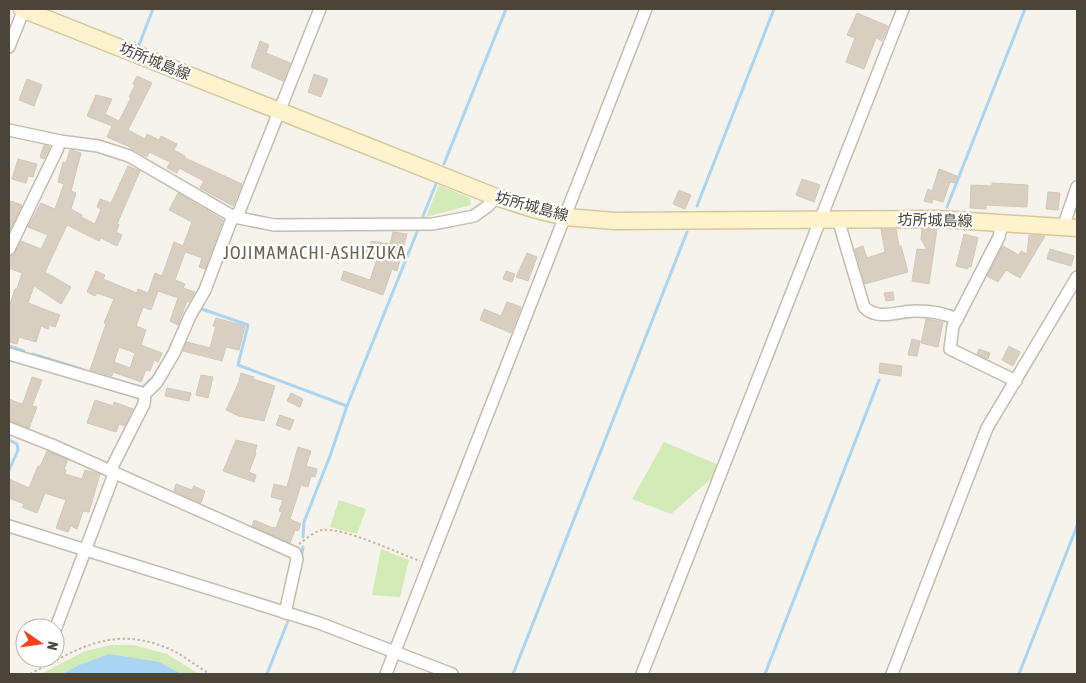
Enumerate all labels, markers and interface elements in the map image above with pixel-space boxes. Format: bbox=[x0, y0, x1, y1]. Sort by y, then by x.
street label: 坊所城島線 bbox=[117, 39, 193, 83]
street label: 坊所城島線 bbox=[494, 188, 570, 224]
street label: 坊所城島線 bbox=[897, 211, 973, 229]
district label: JOJIMAMACHI-ASHIZUKA bbox=[223, 242, 407, 263]
north arrow bbox=[15, 618, 65, 668]
text: N bbox=[44, 640, 61, 652]

